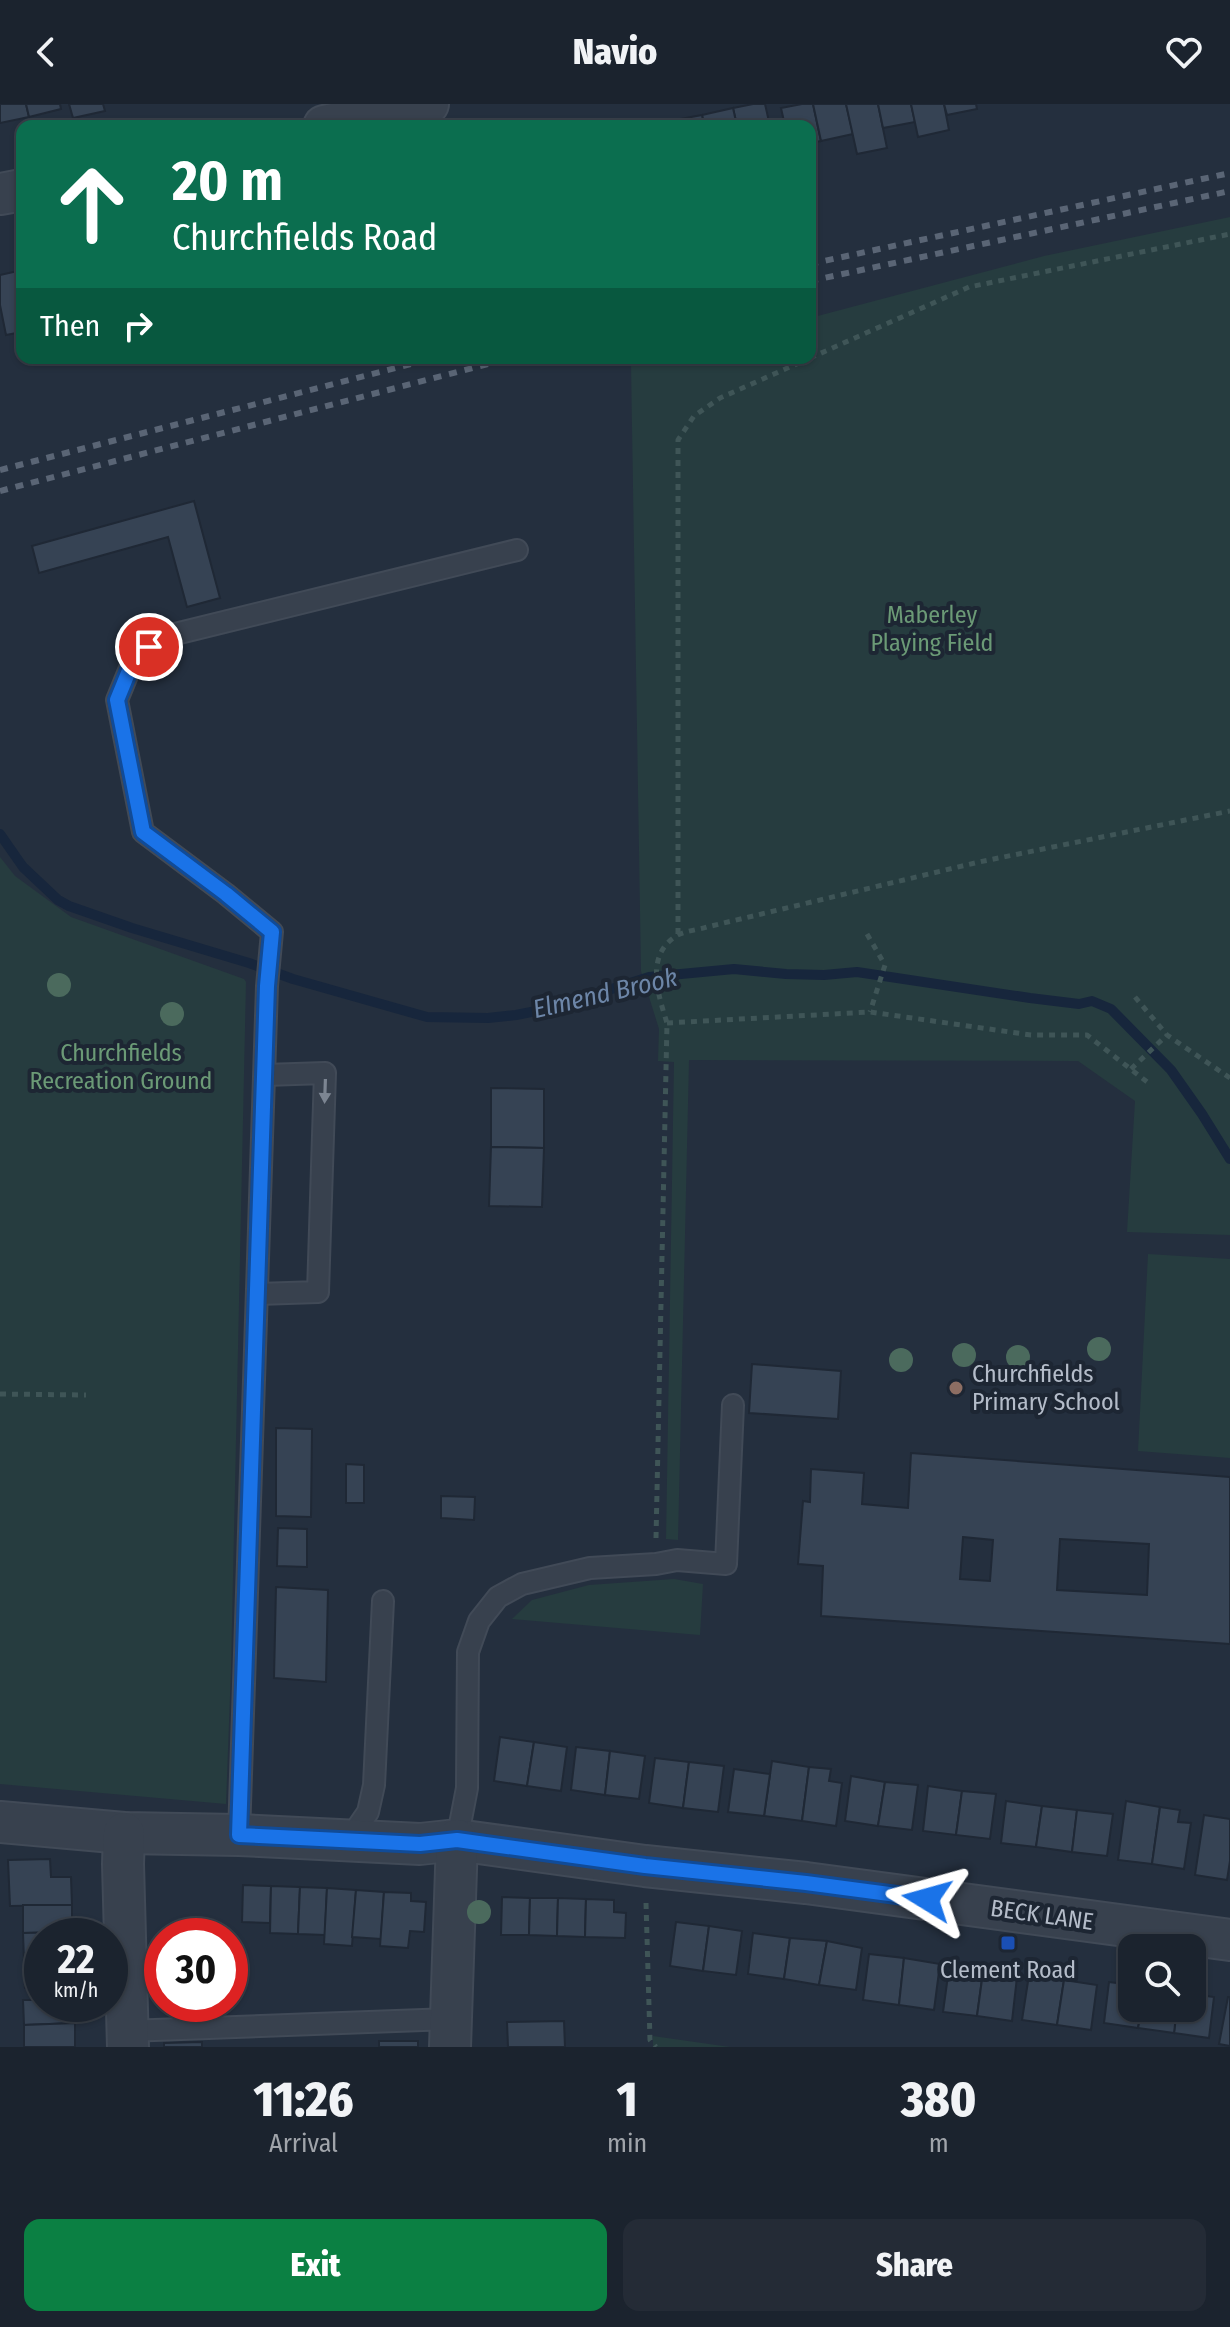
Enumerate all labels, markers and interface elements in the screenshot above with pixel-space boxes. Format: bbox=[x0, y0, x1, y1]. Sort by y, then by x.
icon: back bbox=[24, 30, 68, 74]
text: Navio bbox=[573, 30, 657, 74]
icon: heart bbox=[1162, 30, 1206, 74]
text: 20 m bbox=[172, 148, 283, 215]
icon: ahead bbox=[40, 152, 144, 256]
text: Churchfields Road bbox=[172, 216, 437, 260]
icon: right bbox=[116, 304, 160, 348]
text: Then bbox=[40, 308, 100, 344]
park label: Maberley Playing Field bbox=[871, 601, 993, 657]
pin bbox=[115, 613, 183, 681]
icon: arrive bbox=[127, 625, 171, 669]
water label: Elmend Brook bbox=[530, 962, 680, 1025]
park label: Churchfields Recreation Ground bbox=[30, 1039, 212, 1095]
one-way arrow bbox=[318, 1079, 331, 1104]
place label: Churchfields Primary School bbox=[972, 1360, 1120, 1416]
marker: Churchfields Primary School bbox=[947, 1379, 965, 1397]
position arrow bbox=[885, 1857, 969, 1941]
street label: BECK LANE bbox=[989, 1894, 1095, 1936]
speed limit sign: 30 bbox=[144, 1918, 248, 2022]
marker: Clement Road bbox=[999, 1934, 1017, 1952]
map controls bbox=[1118, 1934, 1206, 2022]
button: search bbox=[1118, 1934, 1206, 2022]
text: 22 bbox=[57, 1936, 95, 1984]
place label: Clement Road bbox=[940, 1956, 1076, 1984]
text: km/h bbox=[54, 1978, 98, 2002]
text: 11:26 bbox=[254, 2071, 353, 2129]
text: 1 bbox=[617, 2071, 638, 2129]
text: 380 bbox=[901, 2071, 976, 2129]
text: Arrival bbox=[269, 2128, 338, 2159]
text: min bbox=[607, 2128, 647, 2159]
text: m bbox=[929, 2128, 949, 2159]
button: Exit bbox=[24, 2219, 607, 2311]
button: Share bbox=[623, 2219, 1206, 2311]

